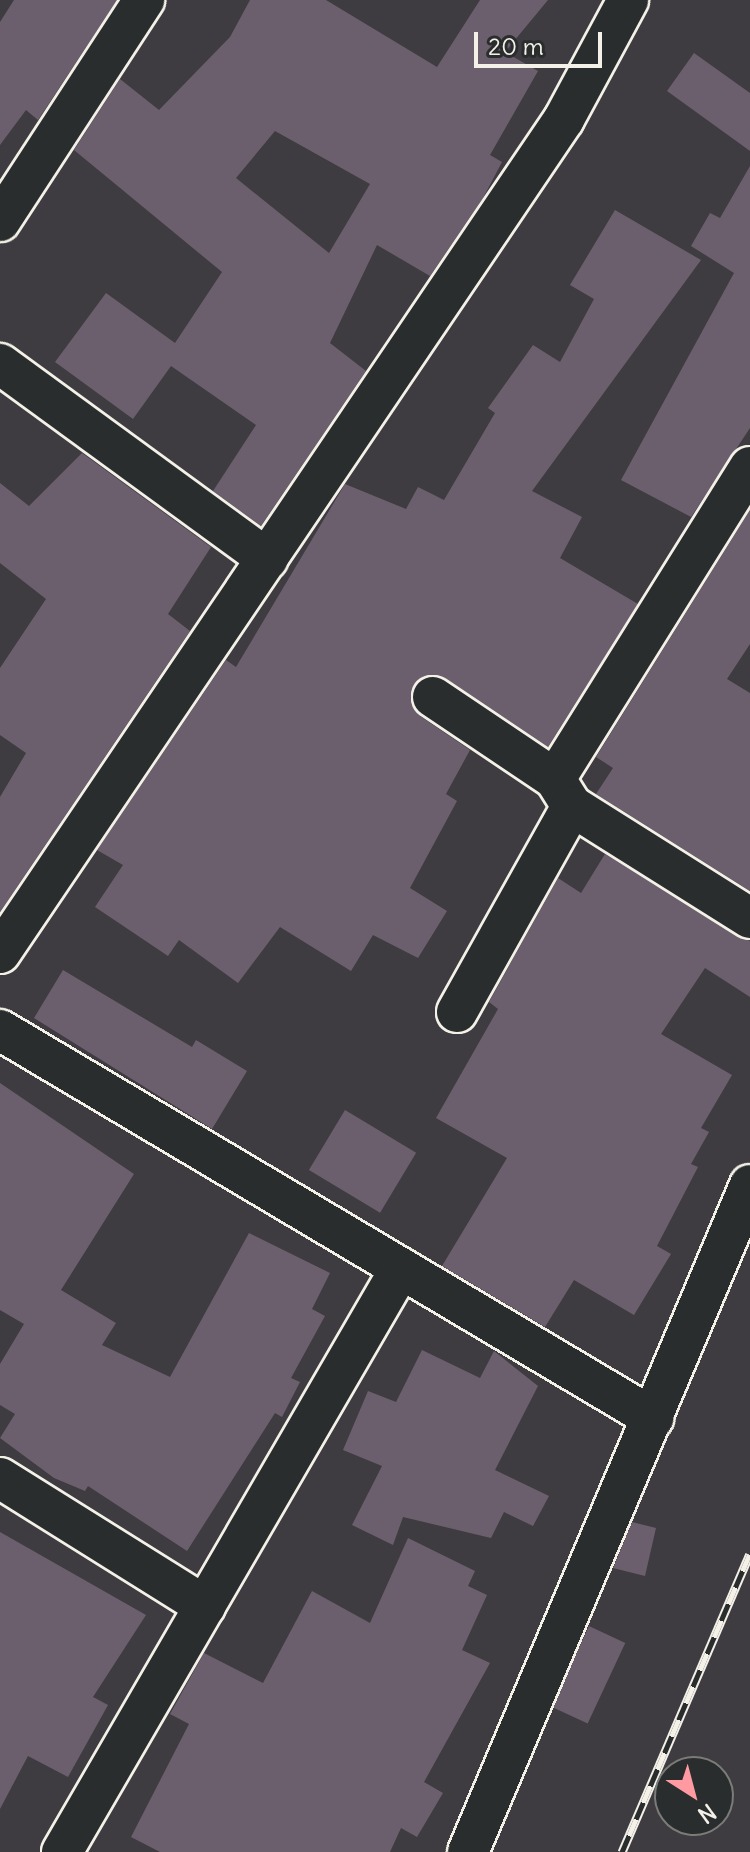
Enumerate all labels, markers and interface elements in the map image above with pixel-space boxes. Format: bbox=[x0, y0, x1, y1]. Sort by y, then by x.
scale bar bbox=[478, 16, 606, 66]
text: 20 m bbox=[488, 31, 544, 61]
north arrow bbox=[654, 1756, 734, 1836]
text: N bbox=[693, 1798, 721, 1830]

